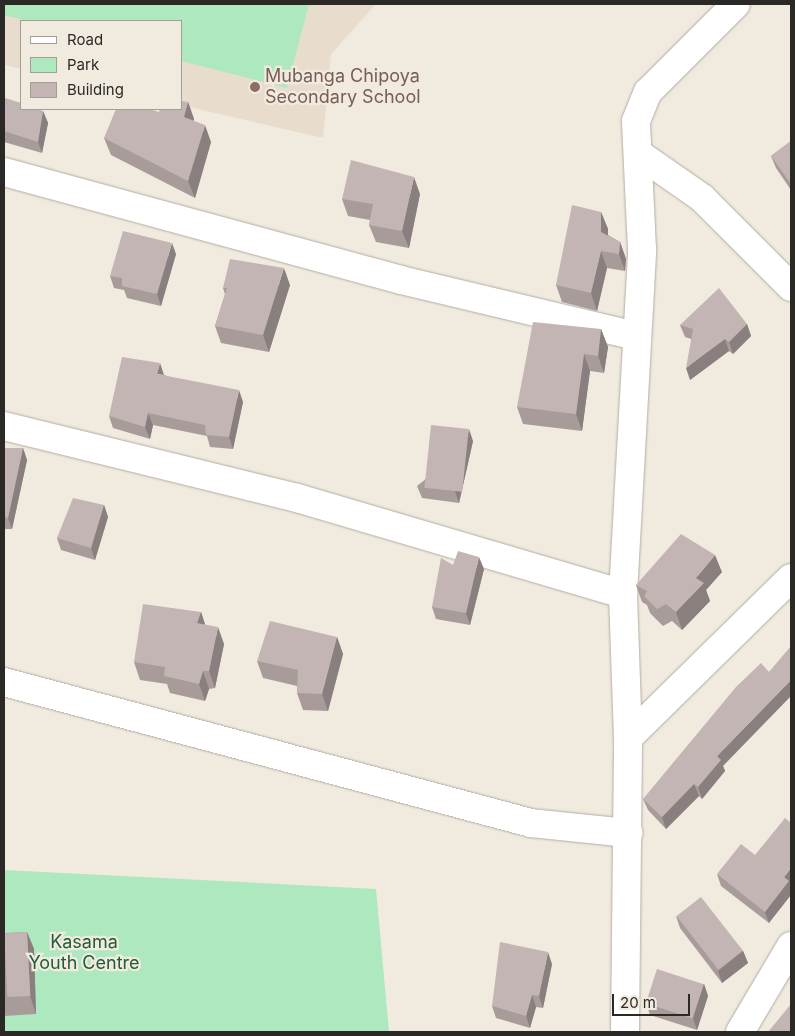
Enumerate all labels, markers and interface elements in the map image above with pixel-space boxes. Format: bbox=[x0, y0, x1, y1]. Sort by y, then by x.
legend bbox=[20, 20, 182, 110]
text: Road bbox=[67, 30, 103, 49]
text: Park bbox=[67, 55, 99, 74]
place label: Mubanga Chipoya Secondary School bbox=[265, 66, 421, 108]
text: Building bbox=[67, 80, 124, 99]
marker: Mubanga Chipoya Secondary School bbox=[249, 81, 261, 93]
park label: Kasama Youth Centre bbox=[28, 932, 140, 974]
scale bar bbox=[615, 984, 692, 1016]
text: 20 m bbox=[620, 993, 656, 1012]

